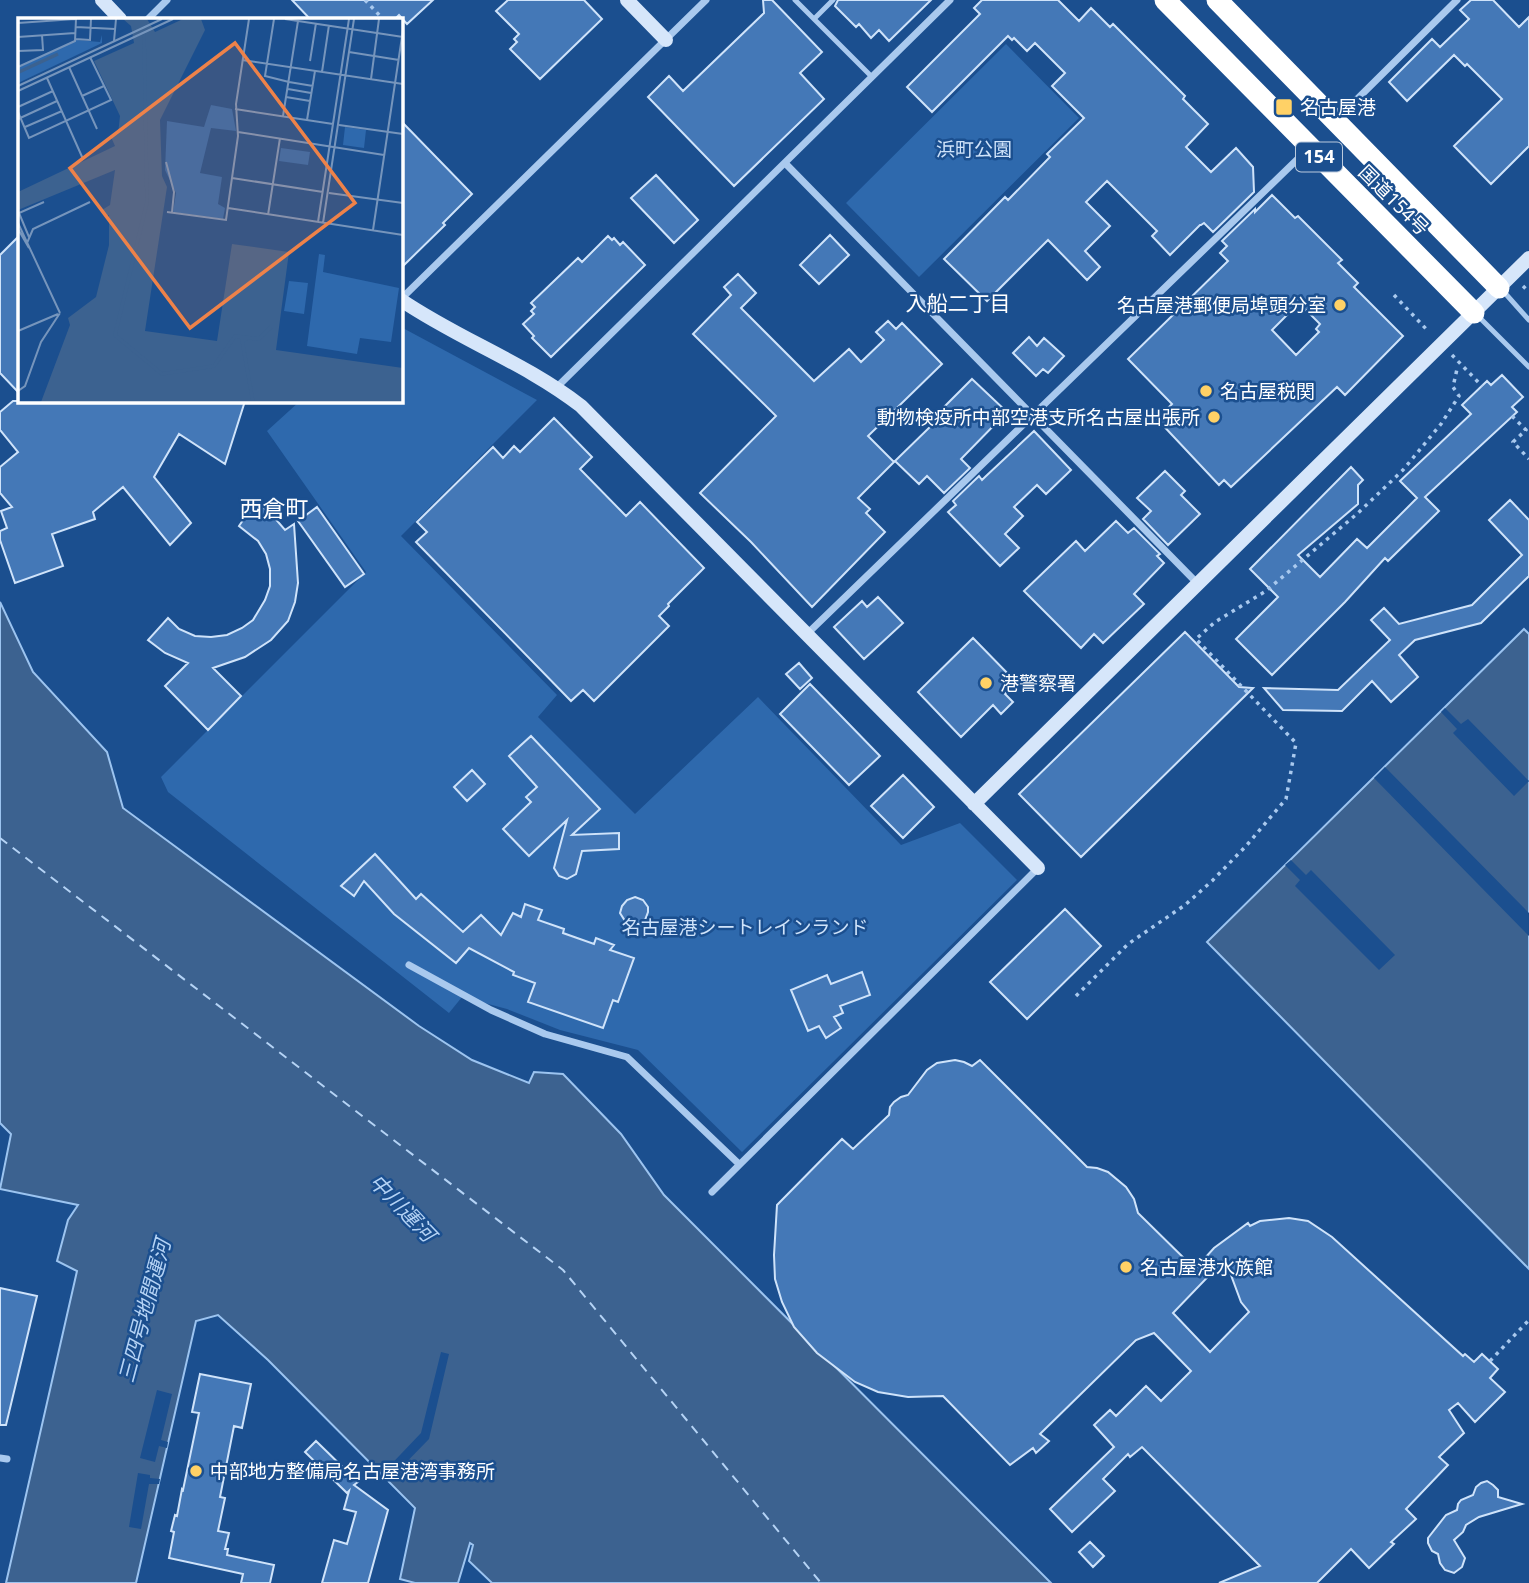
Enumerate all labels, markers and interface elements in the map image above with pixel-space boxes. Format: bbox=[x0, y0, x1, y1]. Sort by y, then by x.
inset map bbox=[18, 18, 402, 402]
place label: 名古屋港 bbox=[1300, 94, 1376, 120]
marker: 名古屋港 bbox=[1274, 97, 1294, 117]
park label: 浜町公園 bbox=[936, 136, 1012, 162]
road number: 154 bbox=[1296, 142, 1342, 172]
street label: 国道154号 bbox=[1353, 159, 1435, 241]
district label: 入船二丁目 bbox=[906, 289, 1011, 317]
place label: 名古屋港郵便局埠頭分室 bbox=[1117, 292, 1326, 318]
marker: 名古屋港郵便局埠頭分室 bbox=[1332, 297, 1348, 313]
place label: 名古屋税関 bbox=[1220, 378, 1315, 404]
marker: 名古屋税関 bbox=[1198, 383, 1214, 399]
place label: 動物検疫所中部空港支所名古屋出張所 bbox=[877, 404, 1200, 430]
marker: 動物検疫所中部空港支所名古屋出張所 bbox=[1206, 409, 1222, 425]
district label: 西倉町 bbox=[240, 492, 309, 524]
place label: 港警察署 bbox=[1000, 670, 1076, 696]
marker: 港警察署 bbox=[978, 675, 994, 691]
park label: 名古屋港シートレインランド bbox=[621, 914, 869, 940]
water label: 中川運河 bbox=[363, 1167, 445, 1250]
water label: 三四号地間運河 bbox=[111, 1232, 178, 1385]
place label: 名古屋港水族館 bbox=[1140, 1254, 1273, 1280]
marker: 名古屋港水族館 bbox=[1118, 1259, 1134, 1275]
place label: 中部地方整備局名古屋港湾事務所 bbox=[210, 1458, 495, 1484]
marker: 中部地方整備局名古屋港湾事務所 bbox=[188, 1463, 204, 1479]

